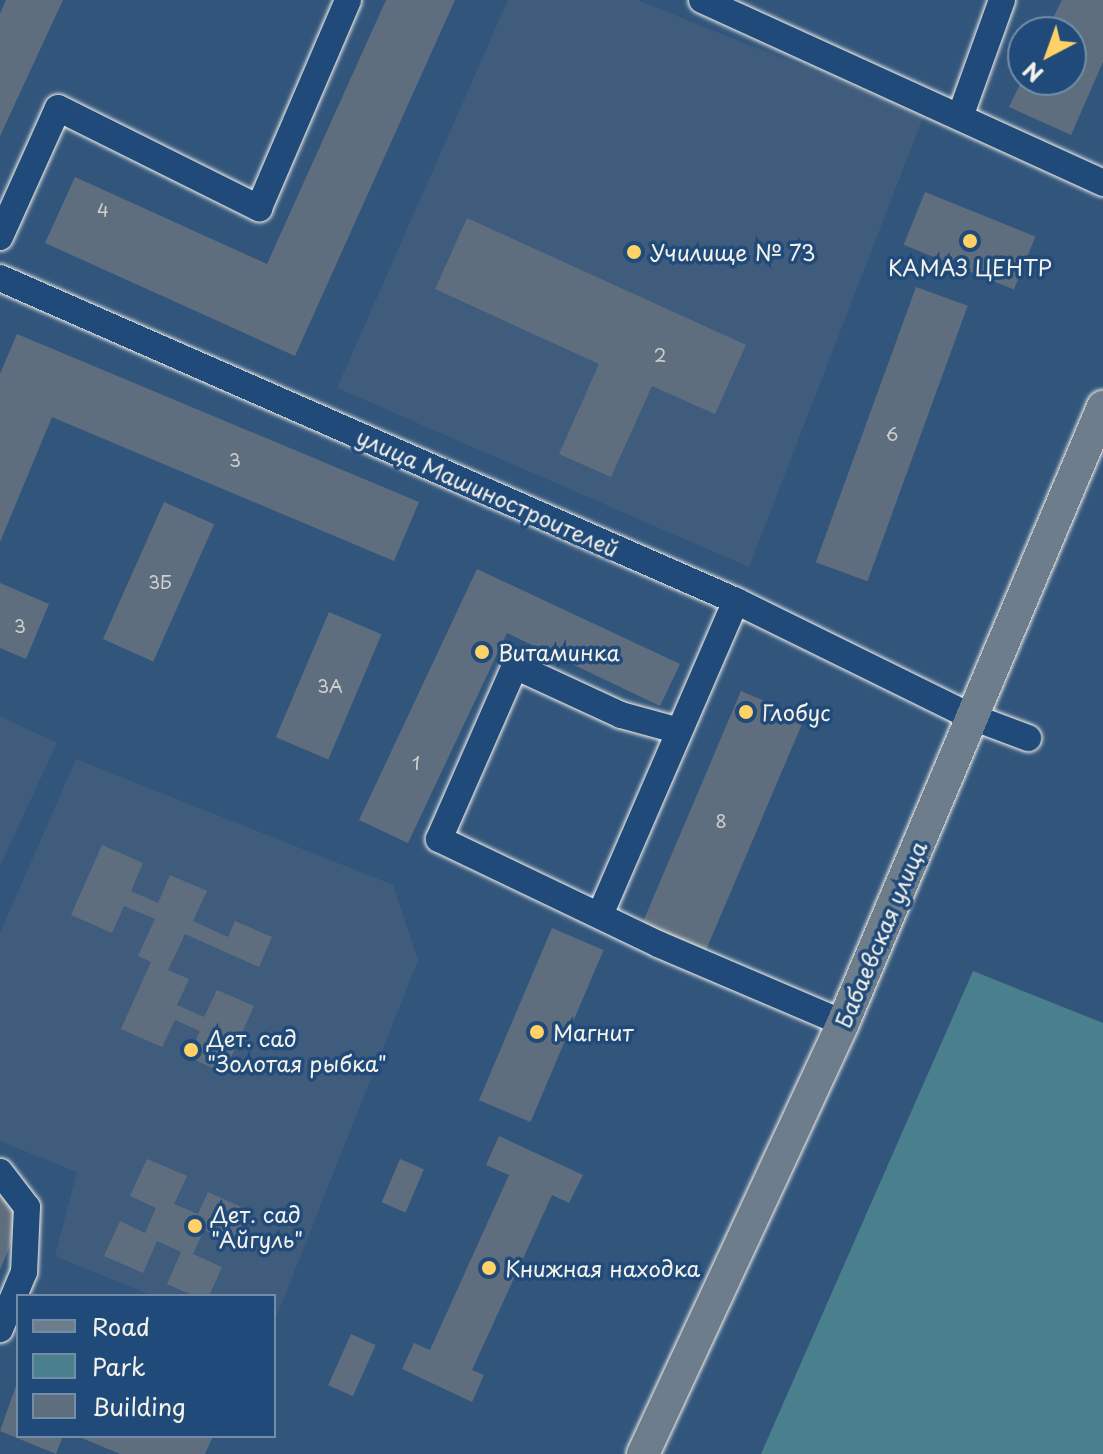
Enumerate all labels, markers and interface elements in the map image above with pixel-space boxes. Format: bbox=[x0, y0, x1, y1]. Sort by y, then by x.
north arrow bbox=[1007, 16, 1087, 96]
text: N bbox=[1015, 55, 1050, 91]
house number: 4 bbox=[97, 199, 109, 221]
marker: КАМАЗ ЦЕНТР bbox=[961, 232, 979, 250]
place label: Училище № 73 bbox=[650, 239, 816, 265]
marker: Училище № 73 bbox=[625, 243, 643, 261]
place label: КАМАЗ ЦЕНТР bbox=[886, 254, 1054, 280]
house number: 2 bbox=[654, 344, 666, 366]
street label: улица Машиностроителей bbox=[352, 422, 624, 562]
house number: 6 bbox=[886, 423, 898, 445]
house number: 3 bbox=[229, 449, 241, 471]
house number: 3Б bbox=[148, 571, 172, 593]
house number: 3 bbox=[14, 615, 26, 637]
place label: Витаминка bbox=[498, 639, 620, 665]
marker: Витаминка bbox=[473, 643, 491, 661]
house number: 3А bbox=[317, 675, 343, 697]
place label: Глобус bbox=[762, 699, 831, 725]
marker: Глобус bbox=[737, 703, 755, 721]
house number: 1 bbox=[412, 752, 420, 774]
house number: 8 bbox=[715, 810, 727, 832]
street label: Бабаевская улица bbox=[829, 836, 931, 1032]
place label: Магнит bbox=[553, 1019, 633, 1045]
marker: Магнит bbox=[528, 1023, 546, 1041]
place label: Дет. сад "Золотая рыбка" bbox=[207, 1024, 386, 1076]
marker: Дет. сад "Золотая рыбка" bbox=[182, 1041, 200, 1059]
place label: Дет. сад "Айгуль" bbox=[211, 1200, 303, 1252]
marker: Дет. сад "Айгуль" bbox=[186, 1217, 204, 1235]
place label: Книжная находка bbox=[505, 1255, 700, 1281]
marker: Книжная находка bbox=[480, 1259, 498, 1277]
legend bbox=[16, 1294, 276, 1438]
text: Road bbox=[92, 1308, 150, 1344]
text: Park bbox=[92, 1348, 146, 1384]
text: Building bbox=[92, 1388, 186, 1424]

